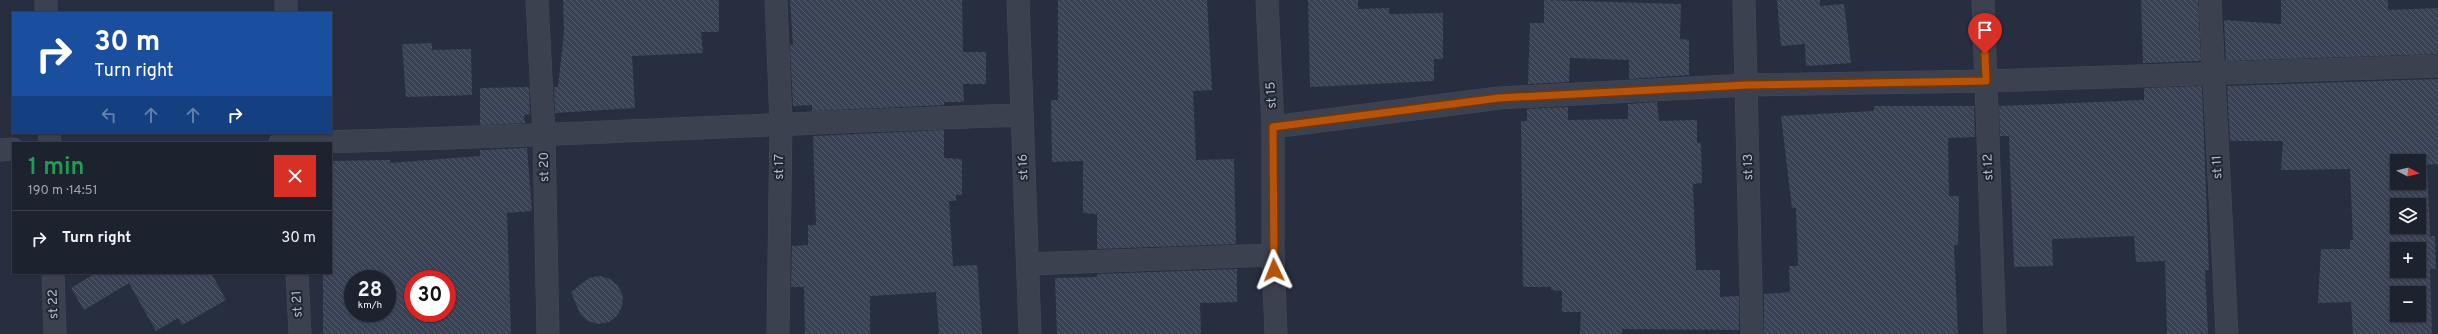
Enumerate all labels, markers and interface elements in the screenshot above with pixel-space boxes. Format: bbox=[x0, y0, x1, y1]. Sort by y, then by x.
pin bbox=[1968, 13, 2002, 54]
icon: arrive bbox=[1974, 19, 1996, 41]
text: 30 m bbox=[94, 25, 160, 61]
icon: right bbox=[28, 28, 80, 80]
text: Turn right bbox=[94, 60, 174, 83]
street label: st 15 bbox=[1263, 81, 1281, 109]
icon: left bbox=[98, 104, 120, 126]
icon: ahead bbox=[140, 104, 162, 126]
icon: ahead bbox=[182, 104, 204, 126]
icon: right bbox=[224, 104, 246, 126]
street label: st 20 bbox=[537, 152, 553, 182]
text: 1 min bbox=[28, 153, 85, 183]
street label: st 16 bbox=[1016, 153, 1032, 181]
street label: st 12 bbox=[1981, 153, 1997, 181]
street label: st 17 bbox=[772, 154, 788, 180]
street label: st 13 bbox=[1741, 154, 1757, 180]
north arrow bbox=[2390, 154, 2426, 190]
map controls bbox=[2390, 154, 2426, 322]
button: close bbox=[274, 155, 316, 197]
street label: st 11 bbox=[2209, 155, 2227, 179]
text: 190 m · 14:51 bbox=[28, 183, 98, 199]
button: layers bbox=[2390, 198, 2426, 234]
icon: right bbox=[28, 228, 50, 250]
text: Turn right bbox=[62, 229, 131, 248]
text: 30 m bbox=[281, 229, 316, 248]
button: + bbox=[2390, 242, 2426, 278]
position arrow bbox=[1253, 249, 1295, 291]
speed limit sign: 30 bbox=[404, 270, 456, 322]
text: 28 bbox=[358, 278, 382, 304]
button: − bbox=[2390, 286, 2426, 322]
street label: st 22 bbox=[45, 289, 63, 319]
street label: st 21 bbox=[289, 290, 307, 318]
text: km/h bbox=[358, 299, 382, 312]

